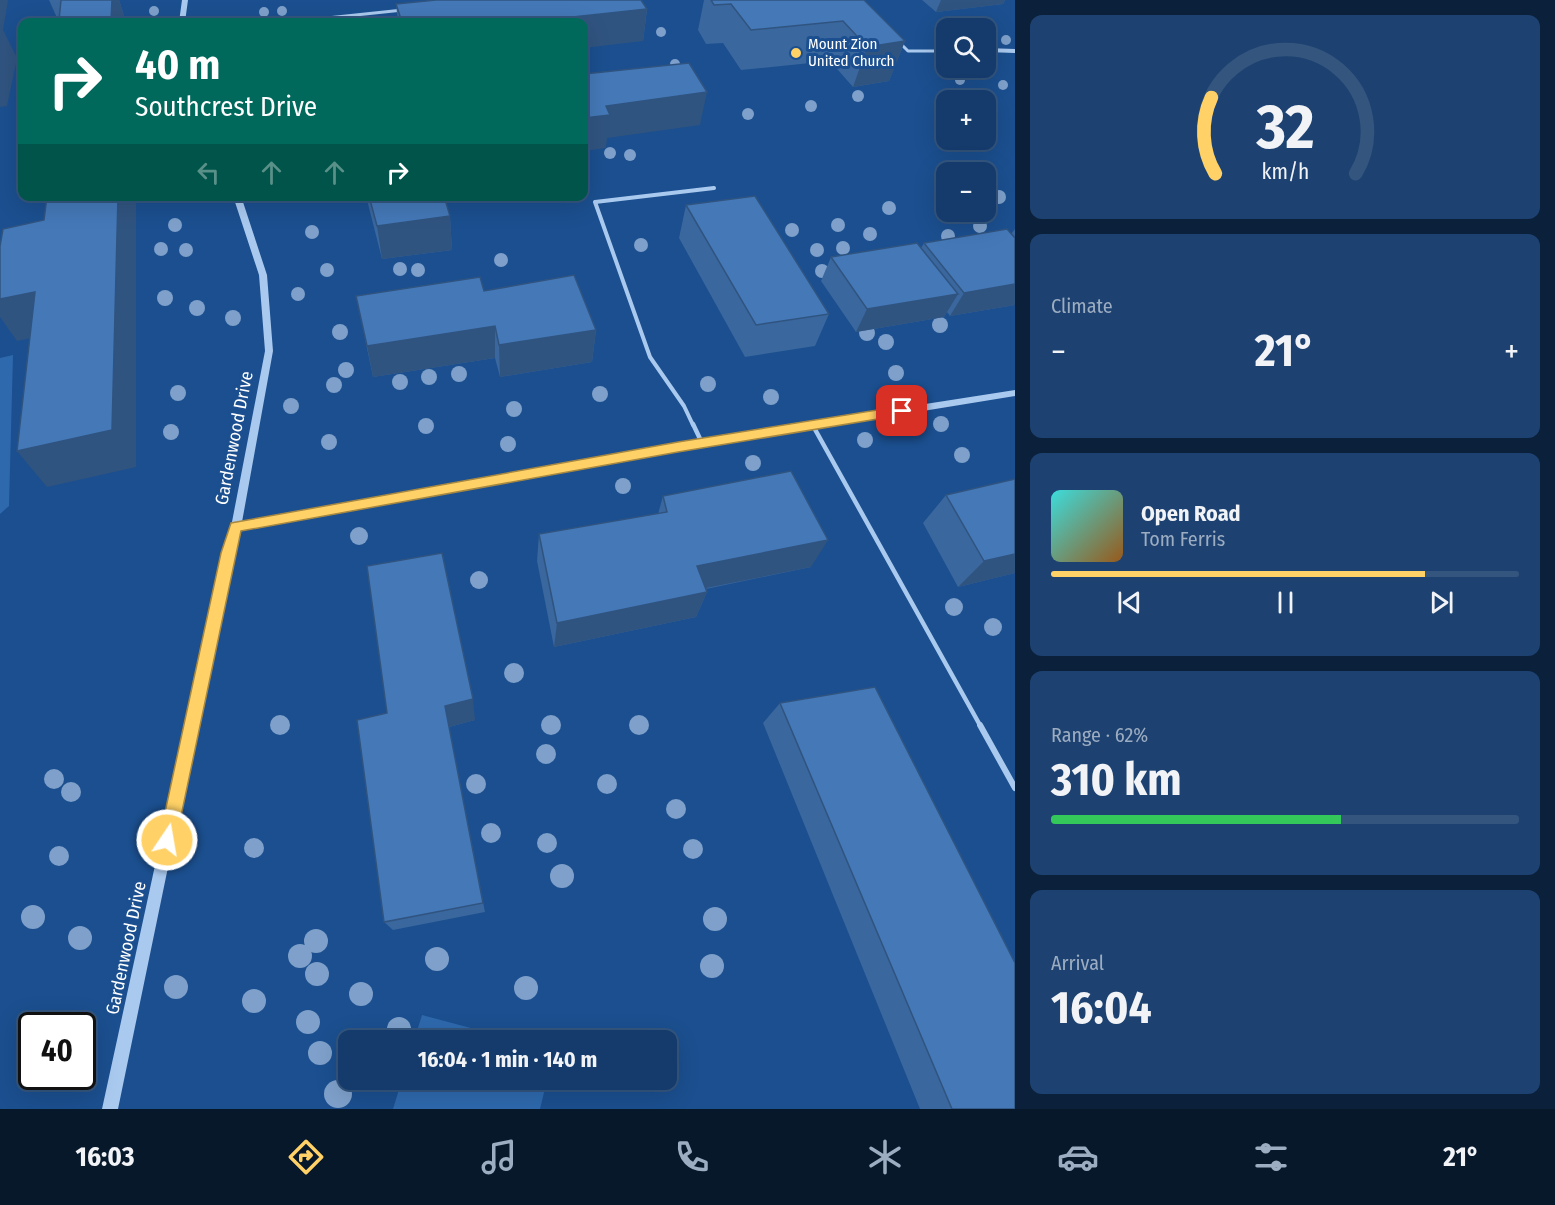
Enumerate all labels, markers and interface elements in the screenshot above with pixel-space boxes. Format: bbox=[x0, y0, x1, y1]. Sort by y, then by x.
map controls bbox=[936, 18, 996, 222]
button: search bbox=[936, 18, 996, 78]
place label: Mount Zion United Church bbox=[808, 35, 895, 70]
text: 40 m bbox=[135, 40, 220, 90]
icon: right bbox=[36, 42, 114, 120]
marker: Mount Zion United Church bbox=[789, 46, 803, 60]
button: + bbox=[936, 90, 996, 150]
text: 32 bbox=[1255, 90, 1314, 165]
text: Southcrest Drive bbox=[135, 91, 317, 123]
icon: left bbox=[192, 156, 225, 189]
icon: ahead bbox=[255, 156, 288, 189]
icon: ahead bbox=[318, 156, 351, 189]
icon: right bbox=[381, 156, 414, 189]
text: km/h bbox=[1261, 159, 1309, 185]
button: − bbox=[936, 162, 996, 222]
text: Climate bbox=[1051, 294, 1113, 318]
text: 21° bbox=[1255, 324, 1315, 378]
text: − bbox=[1051, 332, 1066, 372]
text: + bbox=[1504, 332, 1519, 372]
street label: Gardenwood Drive bbox=[210, 369, 258, 507]
pin bbox=[876, 385, 927, 436]
icon: arrive bbox=[885, 394, 918, 427]
text: Open Road bbox=[1141, 500, 1241, 527]
text: Tom Ferris bbox=[1141, 527, 1225, 551]
icon: previous bbox=[1113, 586, 1146, 619]
icon: pause bbox=[1269, 586, 1302, 619]
icon: next bbox=[1425, 586, 1458, 619]
text: Range · 62% bbox=[1051, 723, 1148, 747]
text: 310 km bbox=[1051, 753, 1182, 807]
position arrow bbox=[135, 808, 199, 872]
street label: Gardenwood Drive bbox=[101, 879, 151, 1017]
text: Arrival bbox=[1051, 951, 1104, 975]
text: 16:04 bbox=[1051, 981, 1152, 1035]
speed limit sign: 40 bbox=[18, 1012, 96, 1090]
text: 16:04 · 1 min · 140 m bbox=[418, 1046, 597, 1073]
icon: directions bbox=[285, 1136, 327, 1178]
icon: music bbox=[478, 1136, 520, 1178]
icon: phone bbox=[671, 1136, 713, 1178]
icon: climate bbox=[864, 1136, 906, 1178]
icon: car bbox=[1057, 1136, 1099, 1178]
icon: filters bbox=[1250, 1136, 1292, 1178]
text: 16:03 bbox=[75, 1141, 134, 1173]
text: 21° bbox=[1443, 1141, 1479, 1173]

